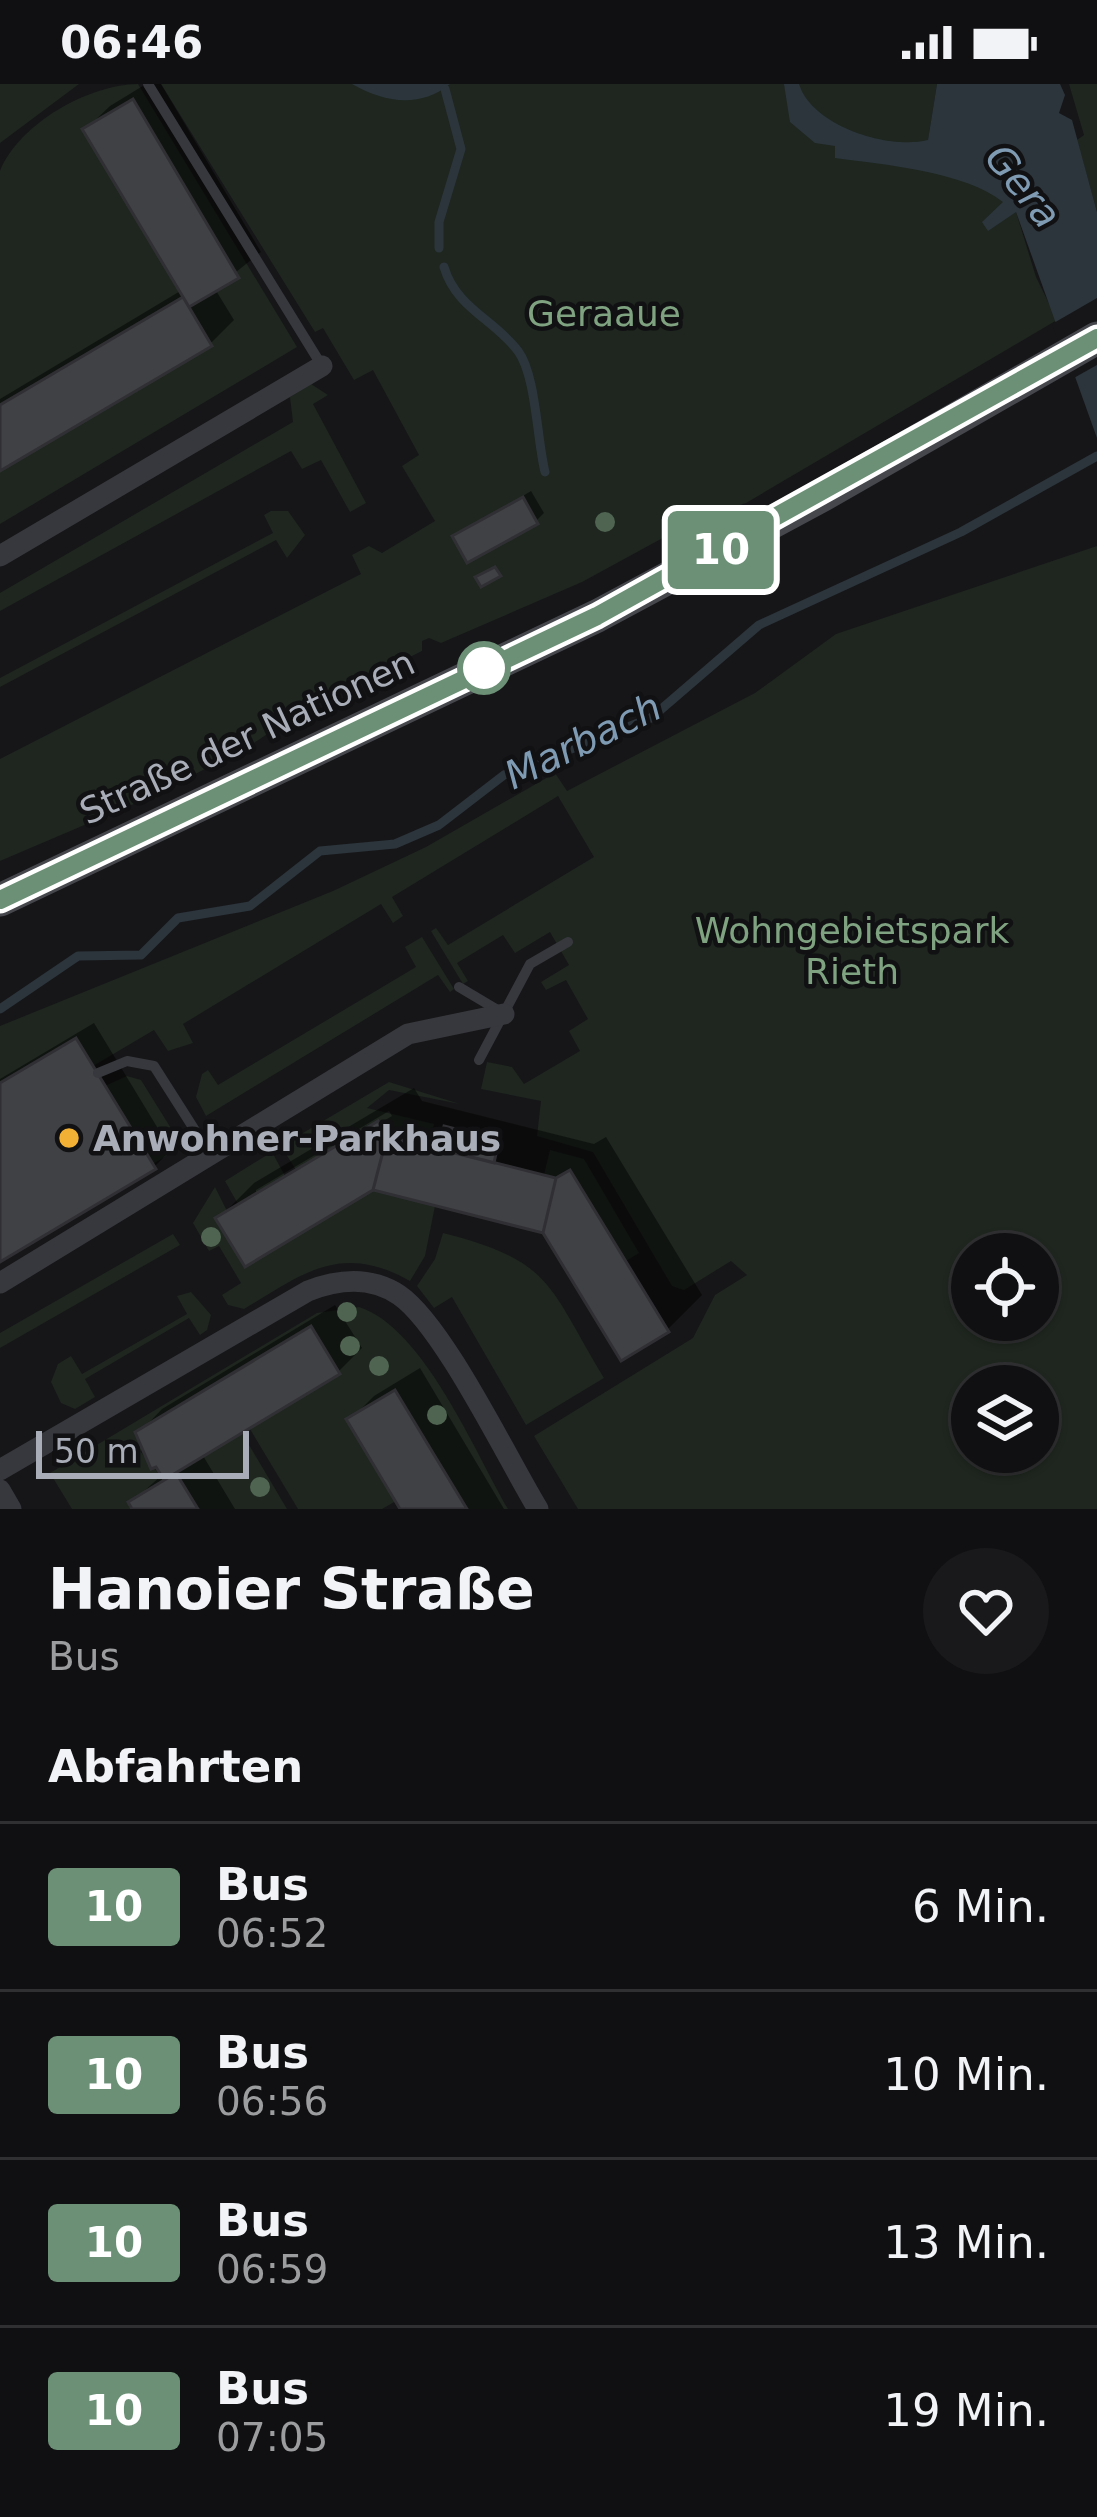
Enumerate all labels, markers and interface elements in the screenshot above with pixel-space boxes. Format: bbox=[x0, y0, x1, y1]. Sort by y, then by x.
text: 06:46 bbox=[60, 16, 203, 69]
water label: Gera bbox=[976, 135, 1070, 237]
park label: Geraaue bbox=[527, 293, 681, 334]
line badge: 10 bbox=[667, 511, 775, 589]
text: 10 bbox=[692, 525, 750, 574]
street label: Straße der Nationen bbox=[73, 641, 421, 833]
unlabelled marker bbox=[459, 643, 509, 693]
water label: Marbach bbox=[497, 684, 669, 798]
park label: Wohngebietspark Rieth bbox=[695, 910, 1009, 992]
place label: Anwohner-Parkhaus bbox=[93, 1118, 501, 1159]
marker: Anwohner-Parkhaus bbox=[56, 1125, 82, 1151]
map controls bbox=[951, 1233, 1059, 1473]
button: locate bbox=[951, 1233, 1059, 1341]
button: layers bbox=[951, 1365, 1059, 1473]
scale bar bbox=[36, 1425, 249, 1478]
text: 50 m bbox=[54, 1432, 139, 1471]
button: heart bbox=[923, 1548, 1049, 1674]
text: Hanoier Straße bbox=[48, 1556, 535, 1622]
text: Bus bbox=[48, 1634, 120, 1679]
text: Abfahrten bbox=[48, 1740, 303, 1793]
text: Bus bbox=[216, 1858, 309, 1911]
text: 6 Min. bbox=[912, 1880, 1049, 1933]
text: 10 bbox=[85, 1882, 143, 1931]
text: 06:52 bbox=[216, 1911, 328, 1956]
text: Bus bbox=[216, 2026, 309, 2079]
text: 10 Min. bbox=[883, 2048, 1049, 2101]
text: 10 bbox=[85, 2050, 143, 2099]
text: 06:56 bbox=[216, 2079, 328, 2124]
text: Bus bbox=[216, 2194, 309, 2247]
text: 13 Min. bbox=[883, 2216, 1049, 2269]
text: 10 bbox=[85, 2218, 143, 2267]
text: 06:59 bbox=[216, 2247, 328, 2292]
text: Bus bbox=[216, 2362, 309, 2415]
text: 19 Min. bbox=[883, 2384, 1049, 2437]
text: 10 bbox=[85, 2386, 143, 2435]
text: 07:05 bbox=[216, 2415, 328, 2460]

